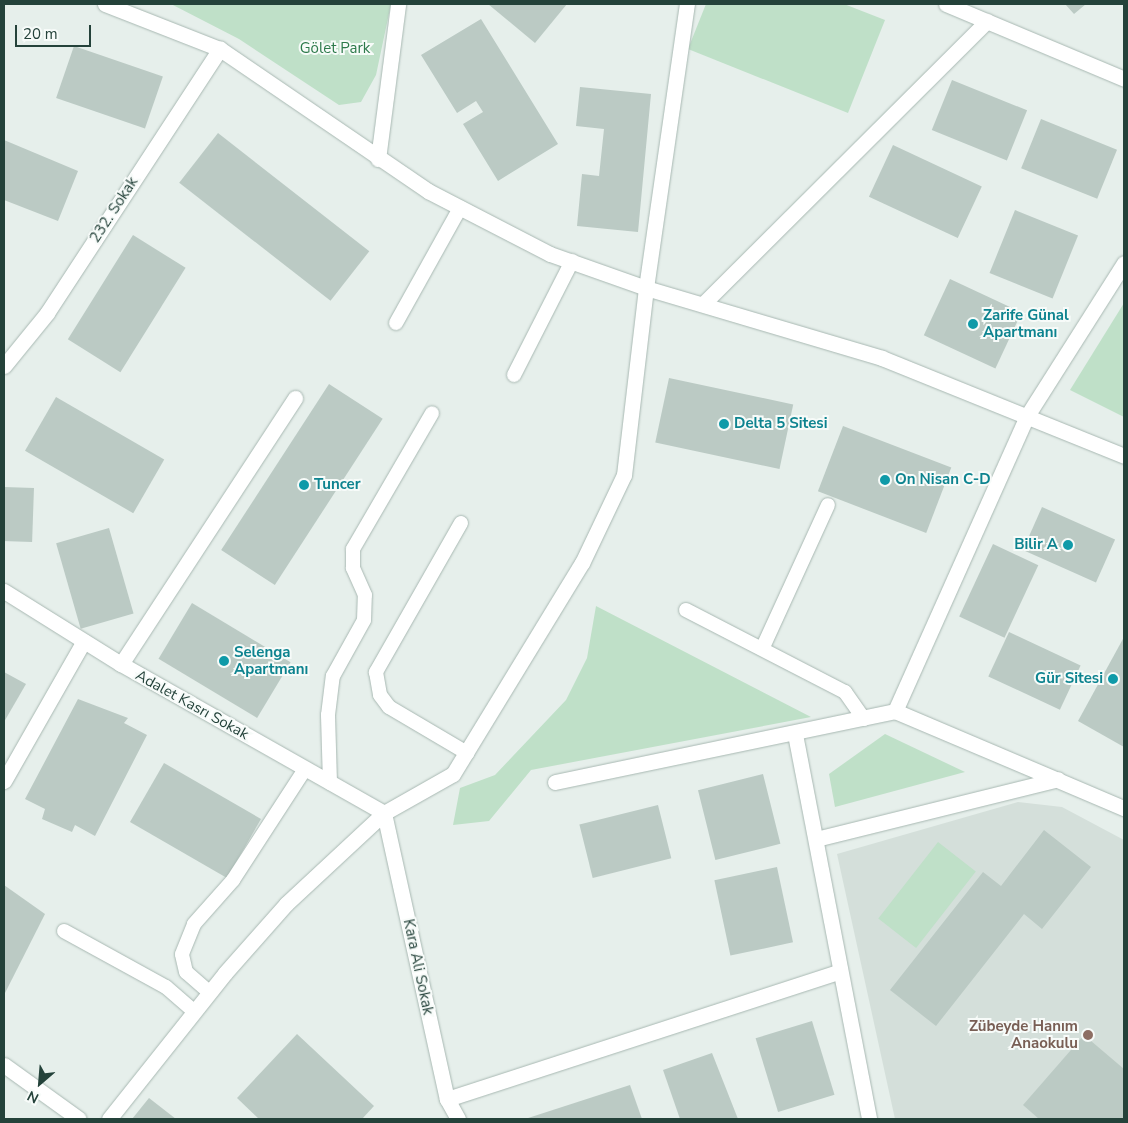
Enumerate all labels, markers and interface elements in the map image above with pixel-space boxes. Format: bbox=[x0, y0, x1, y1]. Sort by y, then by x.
scale bar bbox=[18, 15, 94, 47]
text: 20 m bbox=[23, 24, 58, 44]
park label: Gölet Park bbox=[300, 40, 370, 58]
street label: 232. Sokak bbox=[86, 174, 142, 246]
place label: Zarife Günal Apartmanı bbox=[983, 306, 1069, 341]
marker: Zarife Günal Apartmanı bbox=[967, 318, 979, 330]
place label: Delta 5 Sitesi bbox=[734, 415, 827, 433]
marker: Delta 5 Sitesi bbox=[718, 418, 730, 430]
place label: On Nisan C-D bbox=[895, 471, 991, 489]
marker: On Nisan C-D bbox=[879, 474, 891, 486]
place label: Tuncer bbox=[314, 476, 361, 494]
marker: Tuncer bbox=[298, 479, 310, 491]
place label: Bilir A bbox=[1014, 536, 1058, 554]
marker: Bilir A bbox=[1062, 539, 1074, 551]
place label: Selenga Apartmanı bbox=[234, 643, 308, 678]
marker: Selenga Apartmanı bbox=[218, 655, 230, 667]
street label: Adalet Kasrı Sokak bbox=[132, 666, 252, 744]
place label: Gür Sitesi bbox=[1035, 670, 1103, 688]
marker: Gür Sitesi bbox=[1107, 673, 1119, 685]
street label: Kara Ali Sokak bbox=[399, 917, 437, 1017]
place label: Zübeyde Hanım Anaokulu bbox=[969, 1017, 1078, 1052]
marker: Zübeyde Hanım Anaokulu bbox=[1082, 1029, 1094, 1041]
north arrow bbox=[15, 1058, 65, 1108]
text: N bbox=[24, 1086, 42, 1108]

